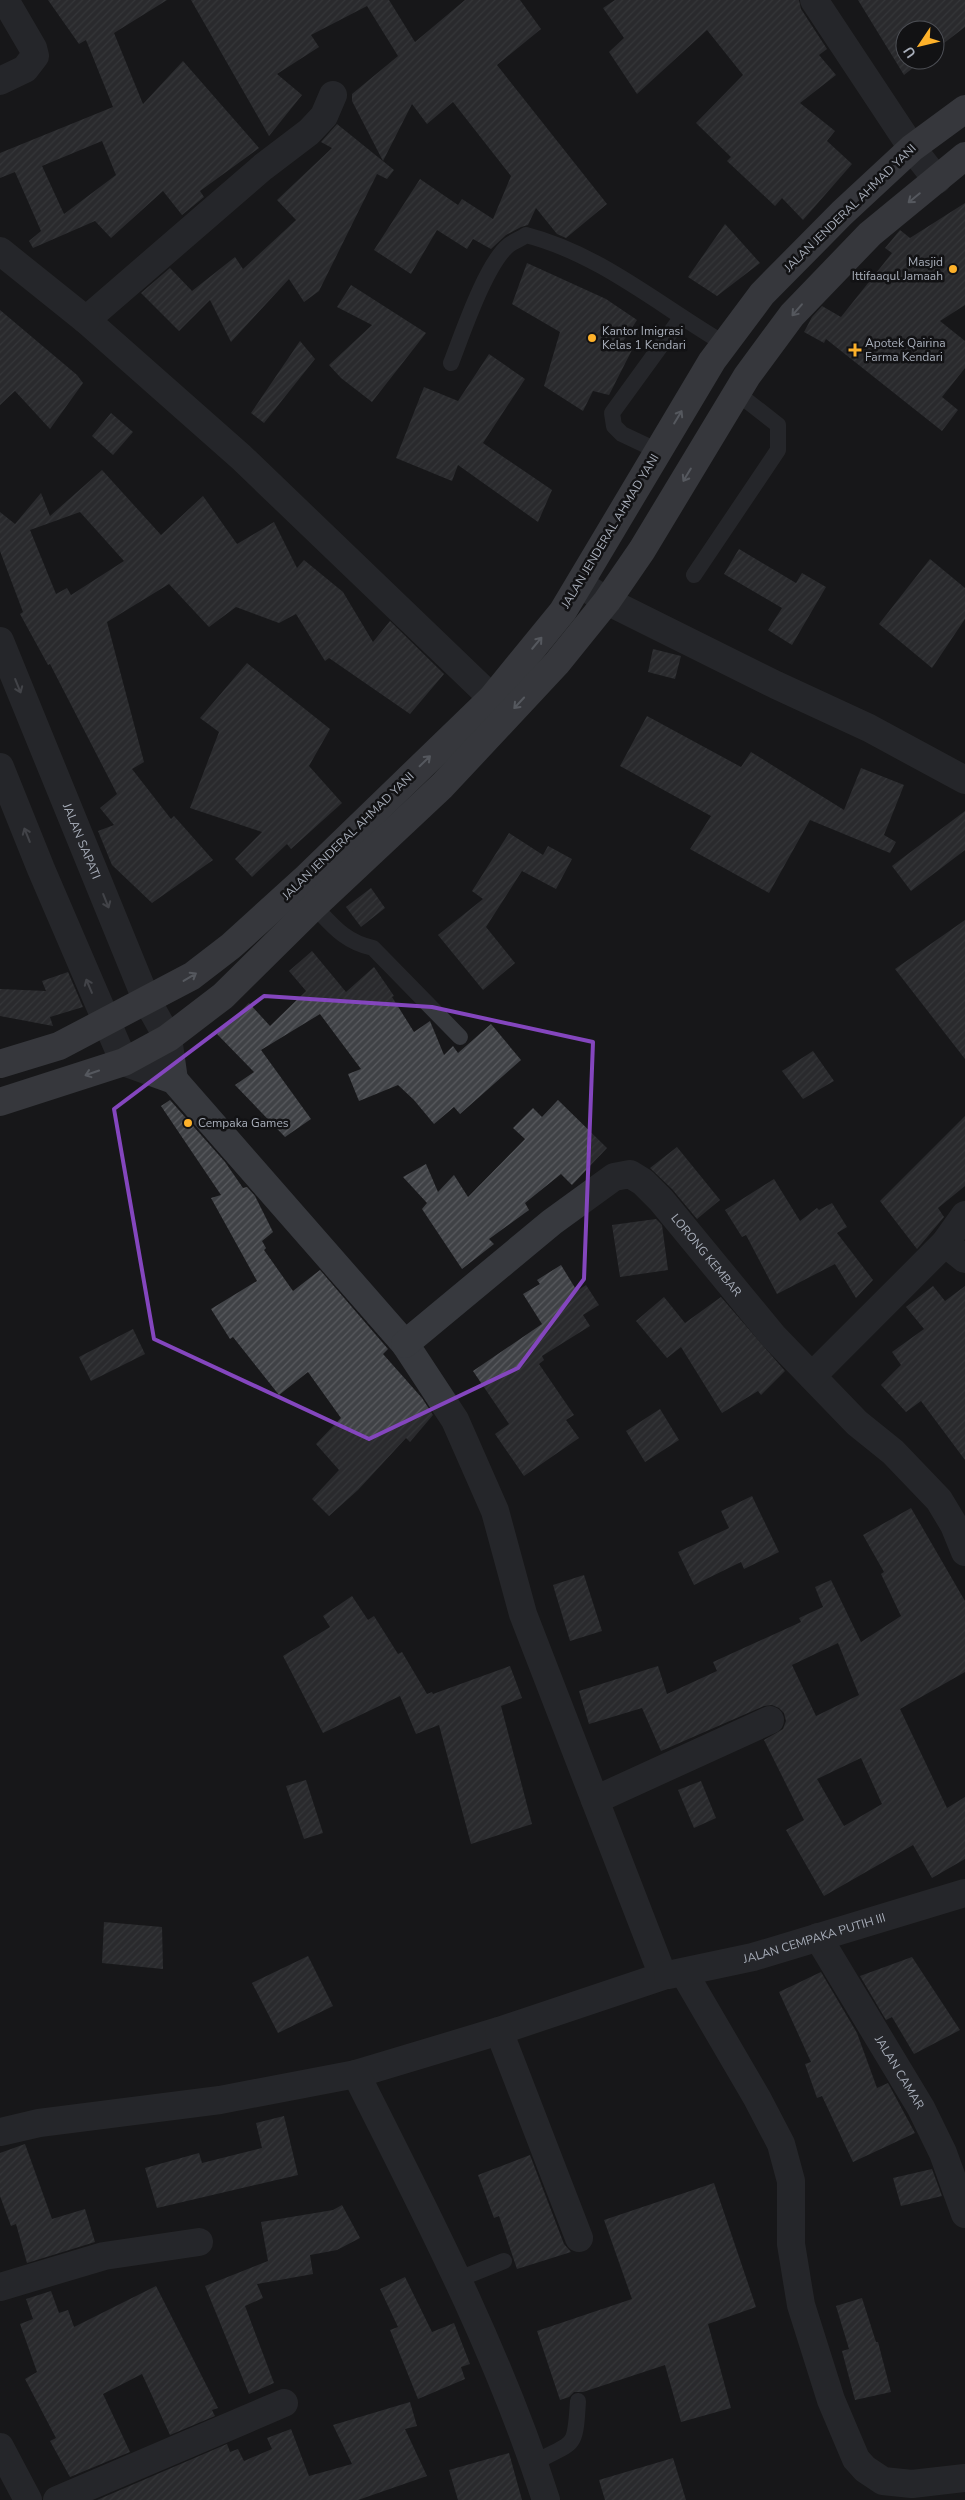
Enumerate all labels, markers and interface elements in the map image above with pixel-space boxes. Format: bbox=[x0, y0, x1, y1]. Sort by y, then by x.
north arrow bbox=[895, 20, 945, 70]
text: U bbox=[899, 42, 921, 62]
street label: JALAN JENDERAL AHMAD YANI bbox=[780, 141, 919, 276]
one-way arrow bbox=[908, 193, 921, 204]
place label: Masjid Ittifaaqul Jamaah bbox=[852, 254, 943, 284]
marker: Masjid Ittifaaqul Jamaah bbox=[947, 263, 959, 275]
one-way arrow bbox=[791, 304, 802, 317]
place label: Kantor Imigrasi Kelas 1 Kendari bbox=[602, 323, 686, 353]
marker: Kantor Imigrasi Kelas 1 Kendari bbox=[586, 332, 598, 344]
place label: Apotek Qairina Farma Kendari bbox=[865, 335, 946, 365]
marker: Apotek Qairina Farma Kendari bbox=[849, 344, 861, 356]
one-way arrow bbox=[674, 410, 684, 424]
street label: JALAN JENDERAL AHMAD YANI bbox=[557, 451, 663, 612]
one-way arrow bbox=[682, 467, 692, 481]
one-way arrow bbox=[531, 637, 542, 650]
one-way arrow bbox=[14, 678, 24, 693]
one-way arrow bbox=[513, 697, 525, 710]
one-way arrow bbox=[419, 755, 432, 767]
street label: JALAN JENDERAL AHMAD YANI bbox=[278, 769, 417, 904]
street label: JALAN SAPATI bbox=[59, 800, 104, 881]
one-way arrow bbox=[22, 828, 31, 844]
one-way arrow bbox=[102, 893, 112, 908]
one-way arrow bbox=[182, 971, 196, 981]
one-way arrow bbox=[84, 979, 94, 994]
one-way arrow bbox=[85, 1069, 100, 1078]
place label: Cempaka Games bbox=[198, 1115, 289, 1131]
marker: Cempaka Games bbox=[182, 1117, 194, 1129]
street label: LORONG KEMBAR bbox=[668, 1210, 745, 1300]
street label: JALAN CEMPAKA PUTIH III bbox=[741, 1909, 887, 1967]
street label: JALAN CAMAR bbox=[871, 2032, 928, 2112]

